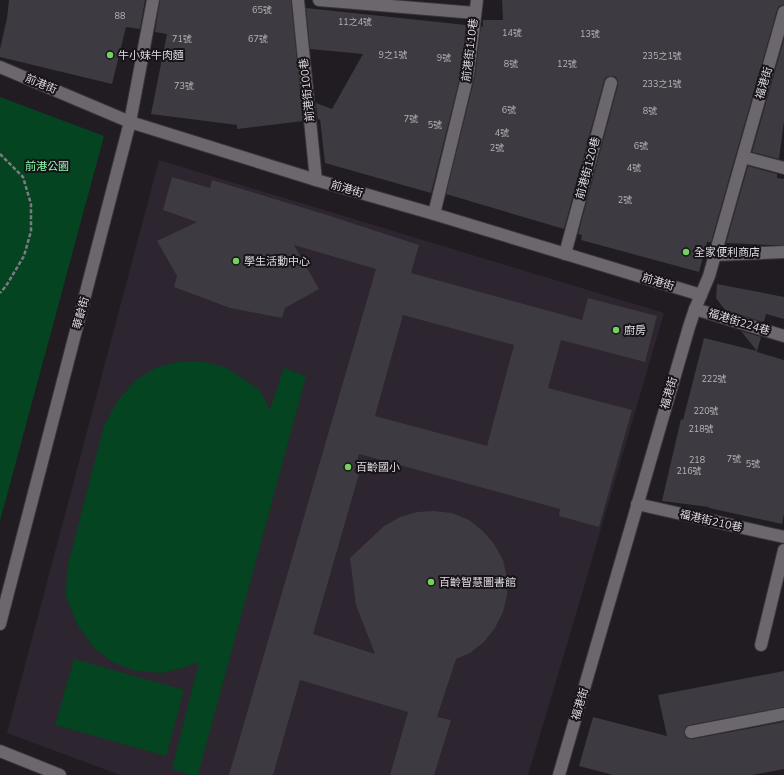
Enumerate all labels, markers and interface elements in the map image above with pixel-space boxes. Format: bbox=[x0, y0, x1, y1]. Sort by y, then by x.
house number: 65號 bbox=[252, 4, 272, 16]
house number: 88 bbox=[115, 10, 125, 22]
house number: 11之4號 bbox=[338, 16, 372, 28]
street label: 前港街110巷 bbox=[459, 17, 481, 83]
house number: 14號 bbox=[502, 27, 522, 39]
house number: 13號 bbox=[580, 28, 600, 40]
house number: 71號 bbox=[172, 33, 192, 45]
house number: 67號 bbox=[248, 33, 268, 45]
place label: 牛小妹牛肉麵 bbox=[118, 48, 184, 63]
house number: 9之1號 bbox=[379, 49, 407, 61]
marker: 牛小妹牛肉麵 bbox=[105, 50, 115, 60]
house number: 235之1號 bbox=[642, 50, 682, 62]
house number: 9號 bbox=[437, 52, 451, 64]
street label: 前港街100巷 bbox=[296, 57, 318, 123]
house number: 8號 bbox=[504, 58, 518, 70]
house number: 12號 bbox=[557, 58, 577, 70]
street label: 福港街 bbox=[752, 65, 776, 101]
street label: 前港街 bbox=[23, 71, 59, 97]
house number: 233之1號 bbox=[642, 78, 682, 90]
house number: 73號 bbox=[174, 80, 194, 92]
house number: 6號 bbox=[502, 104, 516, 116]
house number: 8號 bbox=[643, 105, 657, 117]
house number: 7號 bbox=[404, 113, 418, 125]
house number: 5號 bbox=[428, 119, 442, 131]
house number: 4號 bbox=[495, 127, 509, 139]
street label: 前港街120巷 bbox=[572, 135, 604, 201]
house number: 6號 bbox=[634, 140, 648, 152]
house number: 2號 bbox=[490, 142, 504, 154]
park label: 前港公園 bbox=[25, 159, 69, 174]
house number: 4號 bbox=[627, 162, 641, 174]
street label: 前港街 bbox=[329, 177, 365, 201]
house number: 2號 bbox=[618, 194, 632, 206]
place label: 全家便利商店 bbox=[694, 245, 760, 260]
marker: 全家便利商店 bbox=[681, 247, 691, 257]
place label: 學生活動中心 bbox=[244, 254, 310, 269]
marker: 學生活動中心 bbox=[231, 256, 241, 266]
street label: 前港街 bbox=[640, 270, 676, 294]
street label: 華齡街 bbox=[69, 295, 93, 331]
street label: 福港街224巷 bbox=[706, 305, 772, 339]
place label: 廚房 bbox=[624, 323, 646, 338]
marker: 廚房 bbox=[611, 325, 621, 335]
house number: 222號 bbox=[701, 373, 727, 385]
street label: 福港街 bbox=[657, 375, 681, 411]
house number: 220號 bbox=[693, 405, 719, 417]
house number: 218號 bbox=[688, 423, 714, 435]
house number: 7號 bbox=[727, 453, 741, 465]
house number: 218 bbox=[689, 454, 705, 466]
house number: 5號 bbox=[746, 458, 760, 470]
place label: 百齡國小 bbox=[356, 460, 400, 475]
marker: 百齡國小 bbox=[343, 462, 353, 472]
house number: 216號 bbox=[676, 465, 702, 477]
street label: 福港街210巷 bbox=[678, 507, 744, 535]
place label: 百齡智慧圖書館 bbox=[439, 575, 516, 590]
marker: 百齡智慧圖書館 bbox=[426, 577, 436, 587]
street label: 福港街 bbox=[568, 686, 592, 722]

